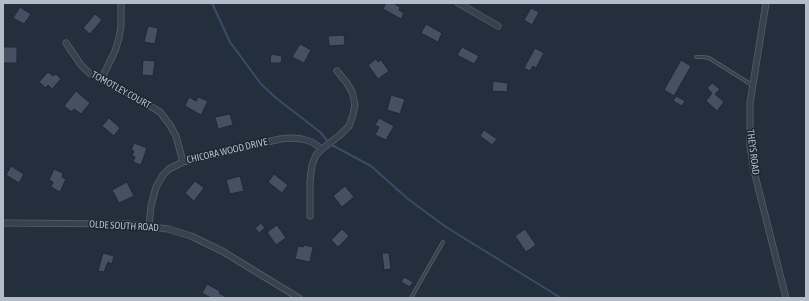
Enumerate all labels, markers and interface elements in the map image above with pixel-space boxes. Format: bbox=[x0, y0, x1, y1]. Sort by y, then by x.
street label: TOMOTLEY COURT bbox=[89, 69, 153, 111]
street label: THEYS ROAD bbox=[744, 129, 762, 175]
street label: CHICORA WOOD DRIVE bbox=[186, 136, 268, 166]
street label: OLDE SOUTH ROAD bbox=[89, 218, 159, 234]

